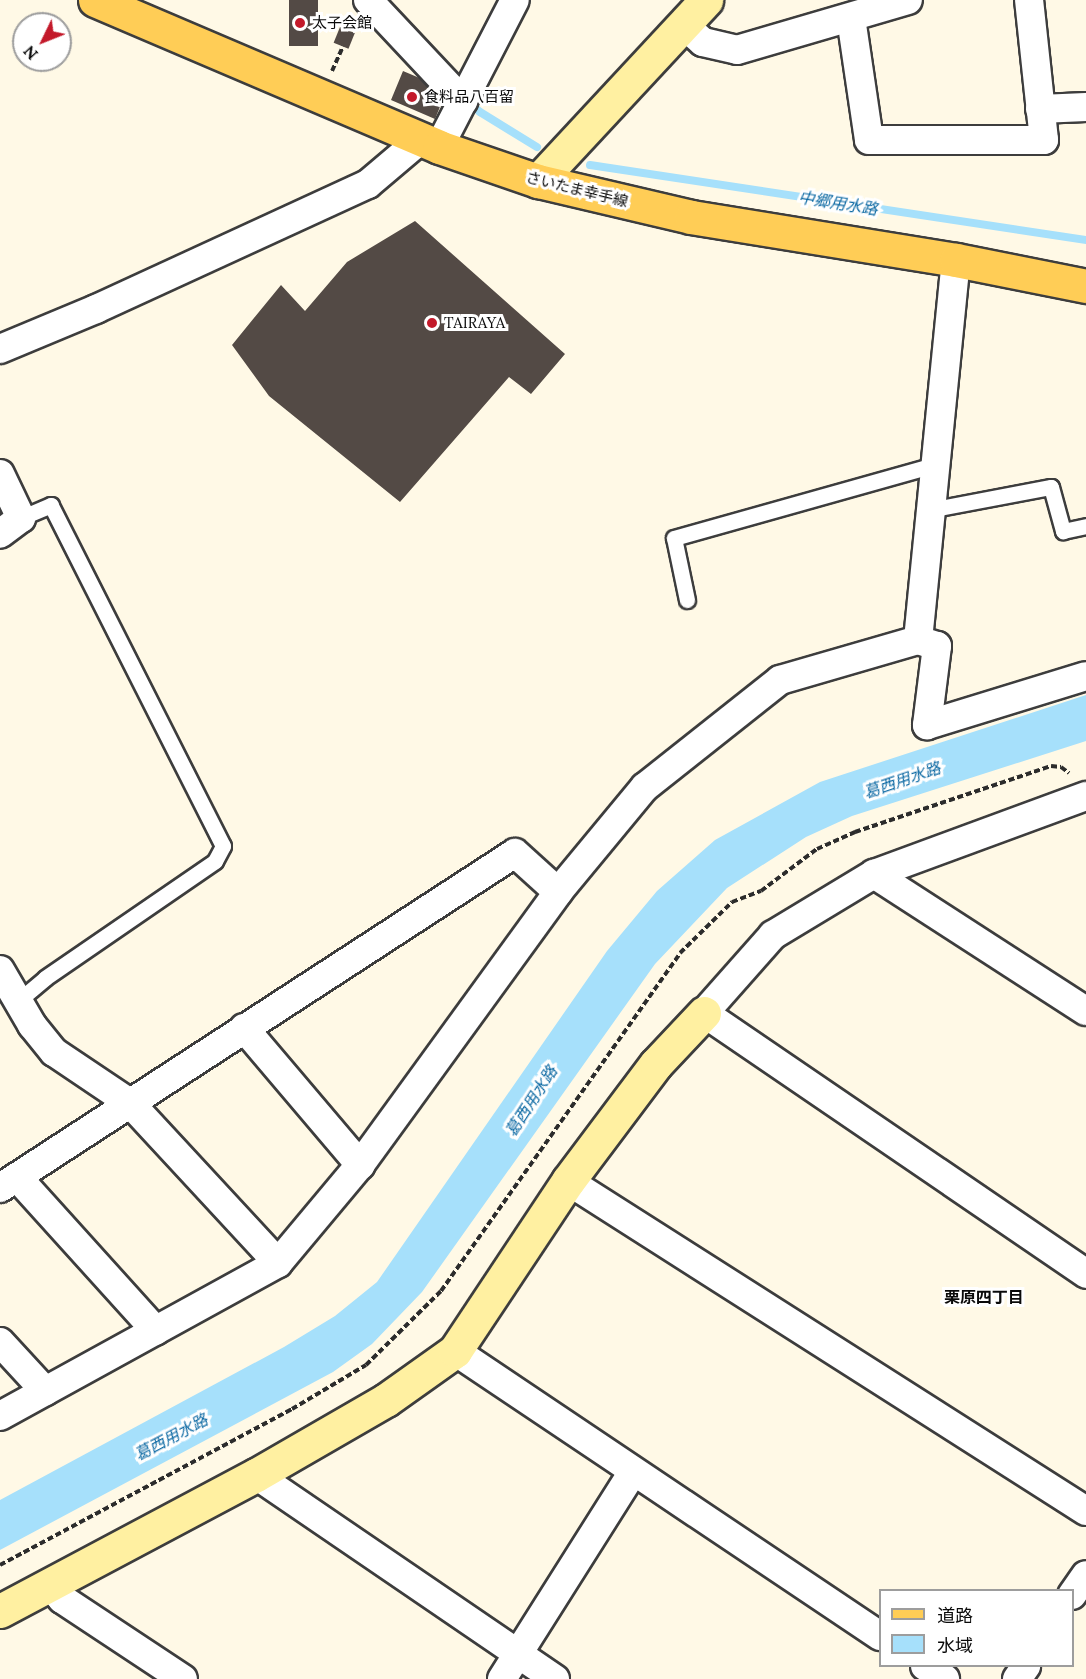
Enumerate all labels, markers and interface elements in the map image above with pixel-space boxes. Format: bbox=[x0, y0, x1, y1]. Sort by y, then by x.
north arrow bbox=[12, 12, 72, 72]
place label: 太子会館 bbox=[312, 14, 372, 32]
marker: 太子会館 bbox=[293, 16, 307, 30]
text: N bbox=[19, 42, 42, 64]
place label: 食料品八百留 bbox=[424, 88, 514, 106]
marker: 食料品八百留 bbox=[405, 90, 419, 104]
street label: さいたま幸手線 bbox=[524, 168, 630, 210]
water label: 中郷用水路 bbox=[797, 187, 879, 219]
place label: TAIRAYA bbox=[444, 314, 505, 332]
marker: TAIRAYA bbox=[425, 316, 439, 330]
water label: 葛西用水路 bbox=[861, 758, 943, 802]
water label: 葛西用水路 bbox=[501, 1062, 561, 1140]
district label: 栗原四丁目 bbox=[944, 1287, 1024, 1307]
water label: 葛西用水路 bbox=[131, 1410, 211, 1464]
legend bbox=[879, 1589, 1074, 1667]
text: 道路 bbox=[937, 1604, 973, 1627]
text: 水域 bbox=[937, 1634, 973, 1657]

